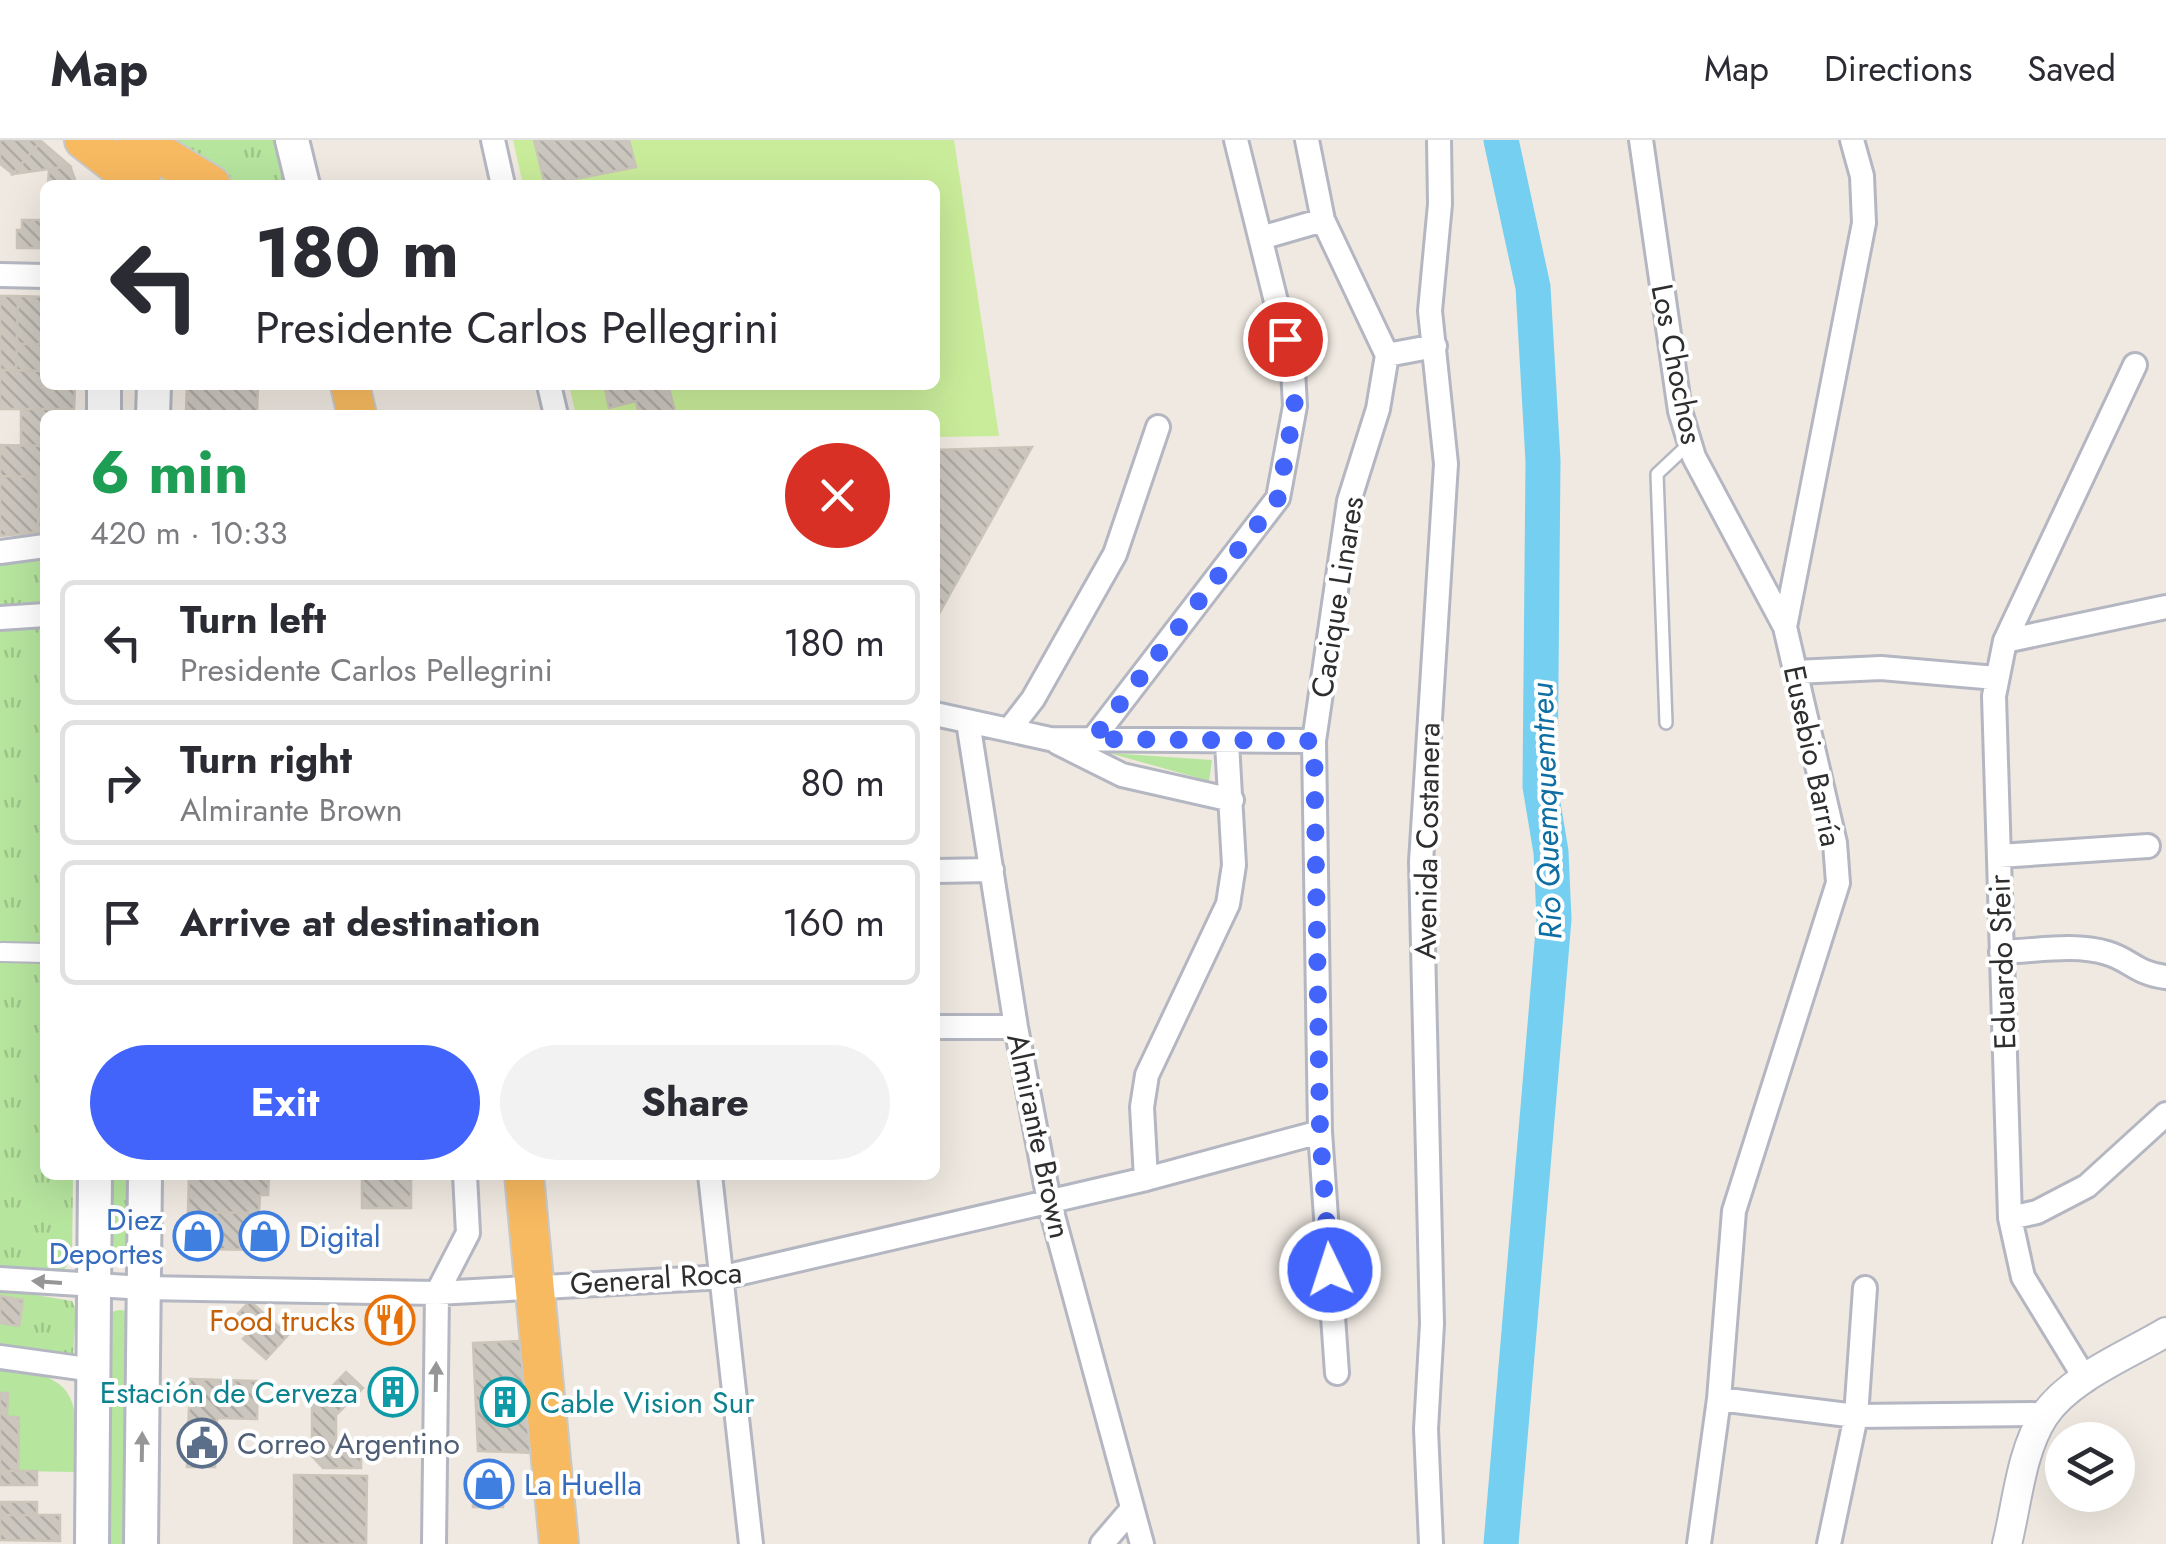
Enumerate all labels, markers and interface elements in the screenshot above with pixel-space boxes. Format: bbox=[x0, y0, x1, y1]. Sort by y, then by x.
text: Map bbox=[50, 35, 148, 104]
text: Map bbox=[1704, 44, 1769, 94]
text: Directions bbox=[1824, 44, 1972, 94]
text: Saved bbox=[2027, 44, 2116, 94]
text: 180 m bbox=[255, 202, 459, 303]
icon: left bbox=[90, 220, 220, 350]
street label: Los Chochos bbox=[1640, 280, 1714, 448]
text: Presidente Carlos Pellegrini bbox=[255, 295, 779, 360]
pin bbox=[1243, 297, 1328, 382]
icon: arrive bbox=[1258, 312, 1313, 367]
text: 6 min bbox=[90, 429, 248, 516]
button: close bbox=[785, 443, 890, 548]
street label: Cacique Linares bbox=[1300, 493, 1374, 701]
text: 420 m · 10:33 bbox=[90, 510, 288, 556]
text: Turn left bbox=[180, 592, 326, 647]
icon: left bbox=[95, 615, 150, 670]
text: 180 m bbox=[783, 615, 885, 670]
text: Presidente Carlos Pellegrini bbox=[180, 647, 553, 693]
street label: Eusebio Barría bbox=[1773, 662, 1853, 850]
water label: Río Quemquemtreu bbox=[1519, 682, 1573, 940]
street label: Avenida Costanera bbox=[1403, 722, 1451, 960]
text: Turn right bbox=[180, 732, 352, 787]
icon: right bbox=[95, 755, 150, 810]
text: 80 m bbox=[800, 755, 885, 810]
text: Almirante Brown bbox=[180, 787, 403, 833]
street label: Eduardo Sfeir bbox=[1977, 873, 2027, 1050]
icon: arrive bbox=[95, 895, 150, 950]
text: Arrive at destination bbox=[180, 895, 541, 950]
text: 160 m bbox=[782, 895, 885, 950]
street label: Almirante Brown bbox=[996, 1029, 1082, 1243]
button: Exit bbox=[90, 1045, 480, 1160]
button: Share bbox=[500, 1045, 890, 1160]
place label: Diez Deportes bbox=[49, 1198, 163, 1275]
shop icon: Diez Deportes bbox=[172, 1210, 224, 1262]
shop icon: Digital bbox=[238, 1210, 290, 1262]
place label: Digital bbox=[299, 1215, 381, 1258]
position arrow bbox=[1278, 1218, 1382, 1322]
street label: General Roca bbox=[568, 1251, 744, 1305]
one-way arrow bbox=[31, 1274, 63, 1290]
restaurant icon: Food trucks bbox=[364, 1294, 416, 1346]
place label: Food trucks bbox=[209, 1299, 355, 1342]
one-way arrow bbox=[428, 1360, 444, 1392]
building icon: Estación de Cerveza bbox=[367, 1366, 419, 1418]
place label: Estación de Cerveza bbox=[100, 1371, 358, 1414]
building icon: Cable Vision Sur bbox=[479, 1376, 531, 1428]
place label: Cable Vision Sur bbox=[540, 1381, 755, 1424]
public building icon: Correo Argentino bbox=[176, 1417, 228, 1469]
place label: Correo Argentino bbox=[237, 1422, 460, 1465]
map controls bbox=[2045, 1422, 2135, 1512]
button: layers bbox=[2045, 1422, 2135, 1512]
one-way arrow bbox=[134, 1430, 150, 1462]
shop icon: La Huella bbox=[463, 1458, 515, 1510]
place label: La Huella bbox=[524, 1463, 642, 1506]

